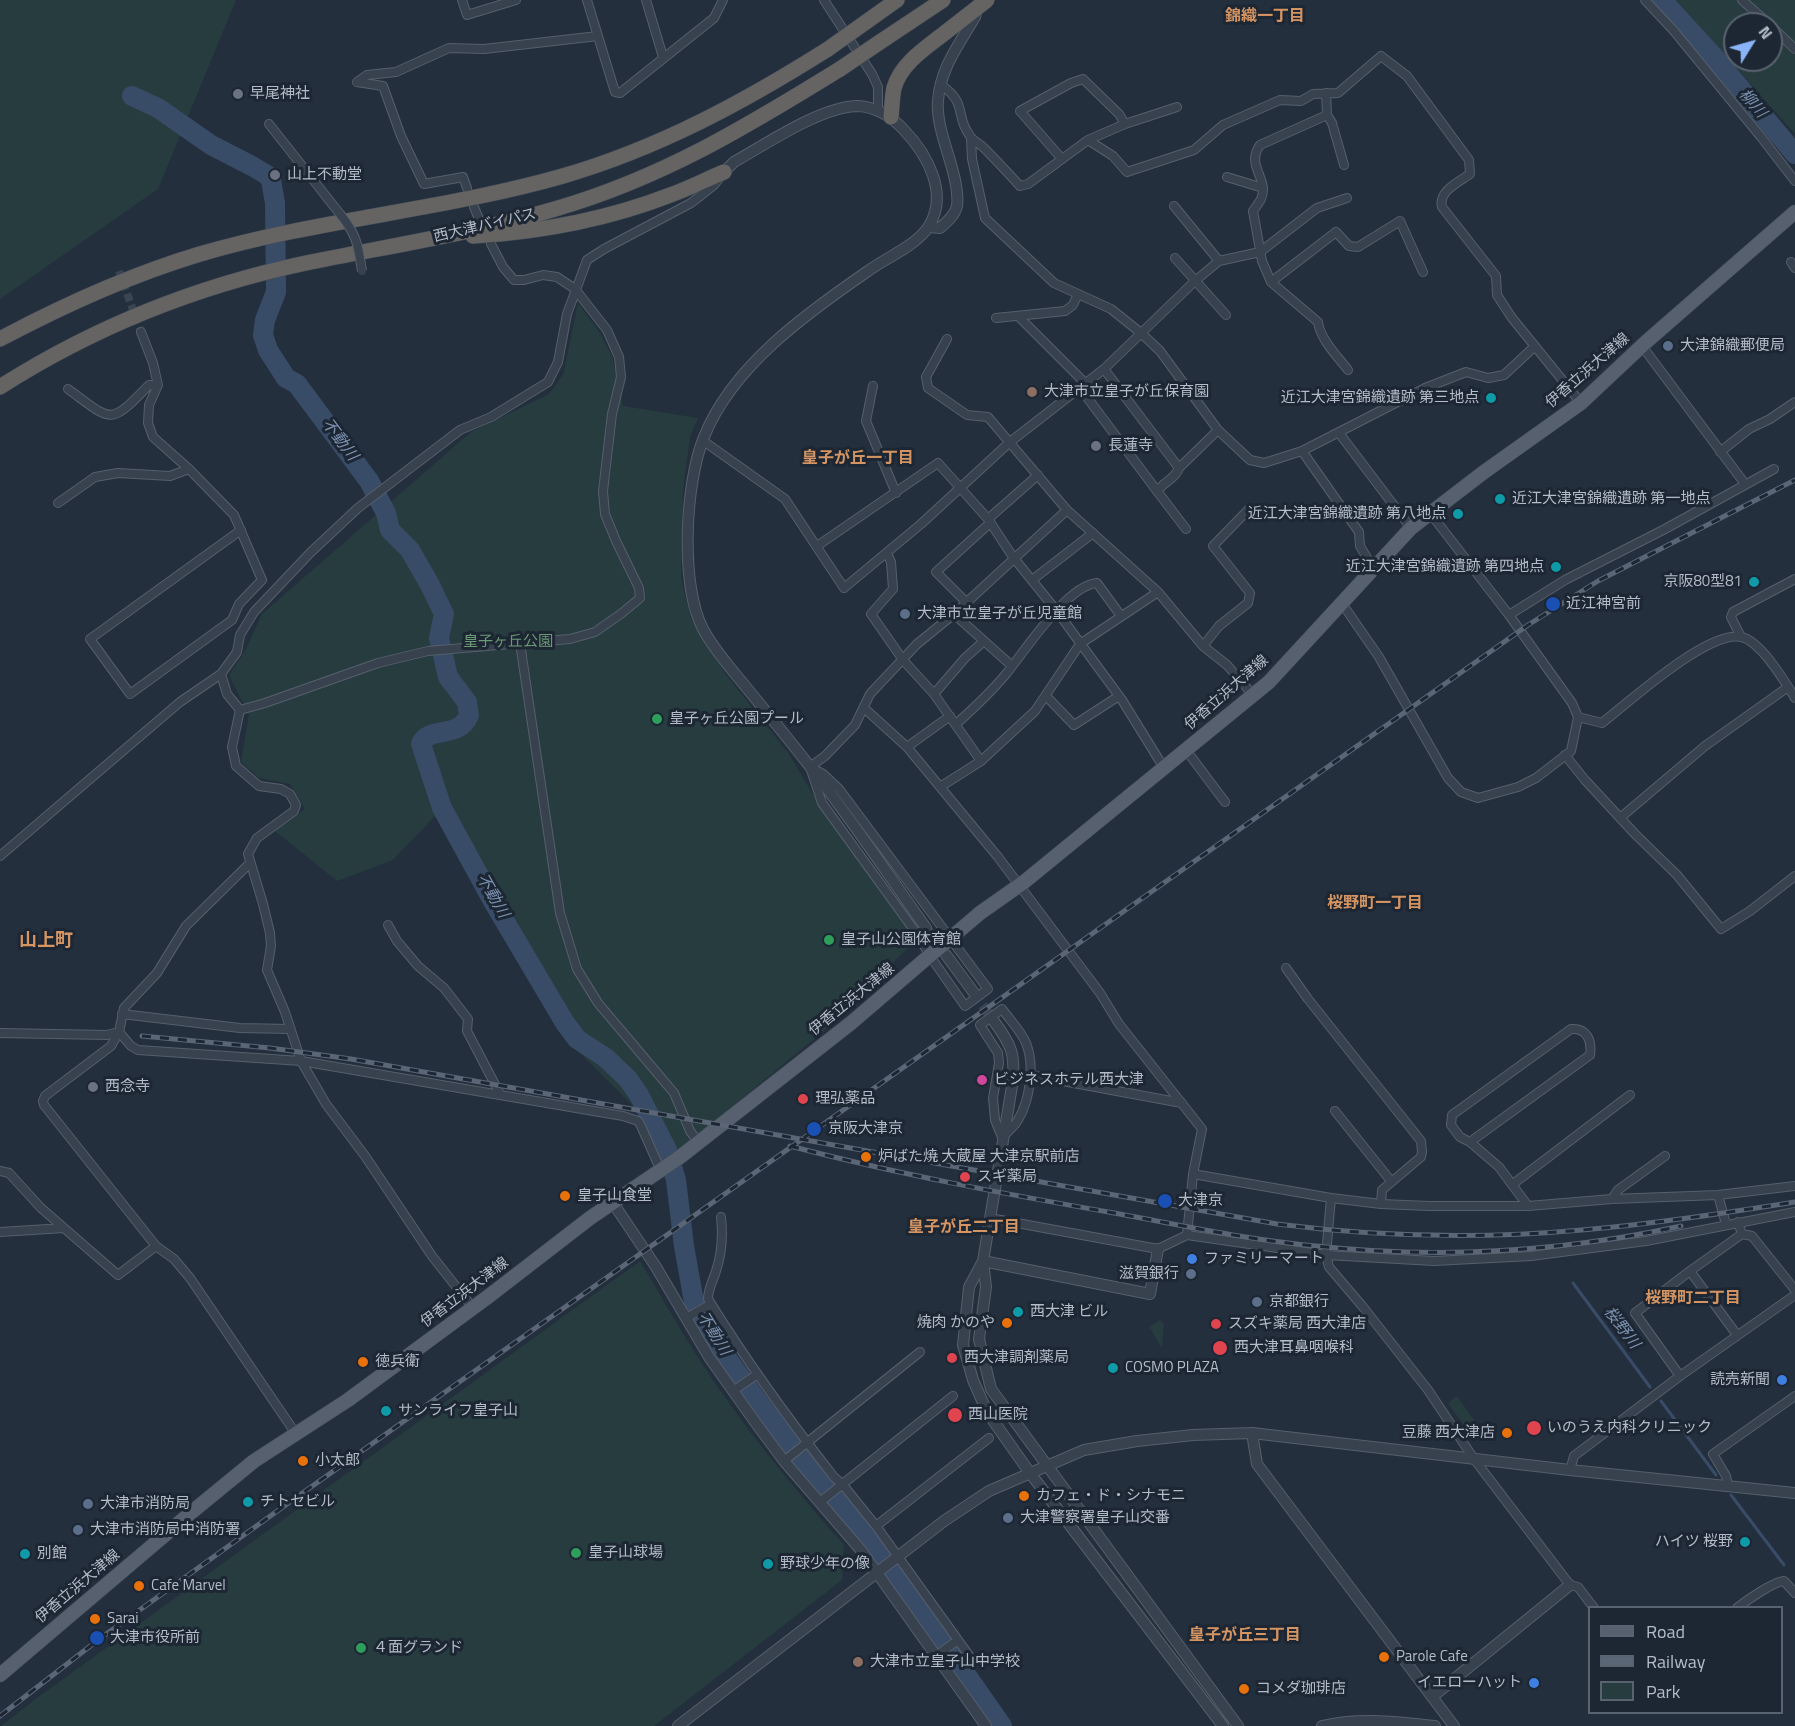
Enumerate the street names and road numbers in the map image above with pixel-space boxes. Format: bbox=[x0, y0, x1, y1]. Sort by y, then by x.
street label: 西大津バイパス bbox=[432, 205, 538, 247]
street label: 伊香立浜大津線 bbox=[1542, 330, 1634, 412]
street label: 伊香立浜大津線 bbox=[1181, 652, 1273, 734]
street label: 伊香立浜大津線 bbox=[806, 960, 898, 1040]
street label: 伊香立浜大津線 bbox=[418, 1254, 512, 1332]
street label: 伊香立浜大津線 bbox=[32, 1546, 124, 1628]

